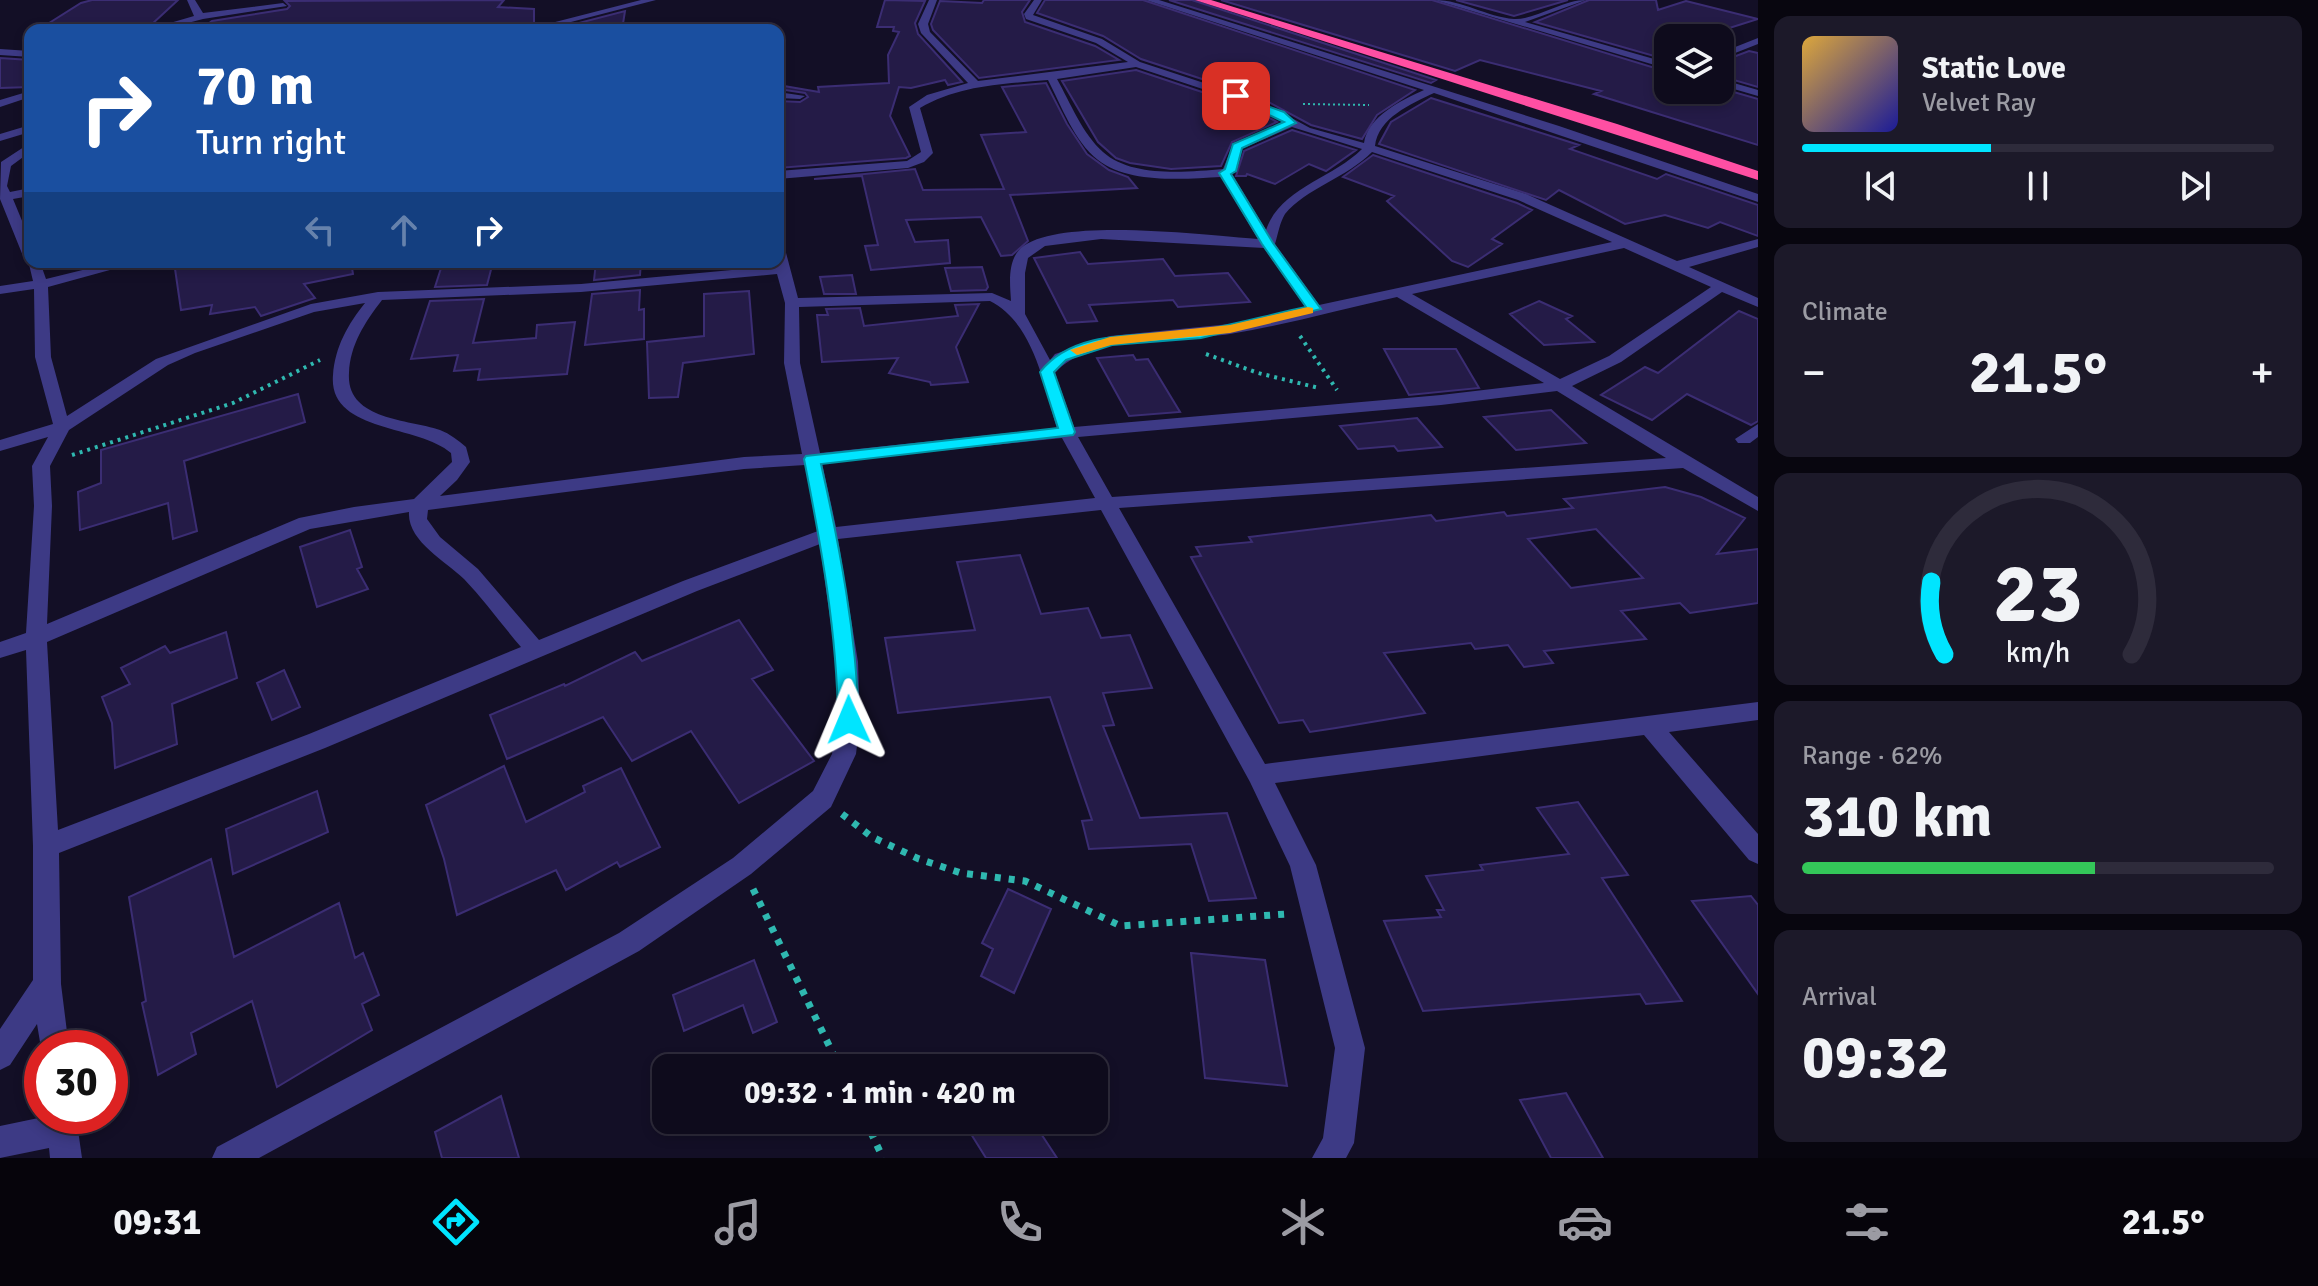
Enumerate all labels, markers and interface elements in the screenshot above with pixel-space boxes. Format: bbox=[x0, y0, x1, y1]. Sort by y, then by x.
map controls bbox=[1654, 24, 1734, 104]
button: layers bbox=[1654, 24, 1734, 104]
text: Static Love bbox=[1922, 50, 2066, 87]
text: 70 m bbox=[196, 51, 314, 120]
icon: right bbox=[64, 56, 168, 160]
pin bbox=[1202, 62, 1270, 130]
icon: arrive bbox=[1214, 74, 1258, 118]
text: Velvet Ray bbox=[1922, 87, 2036, 119]
text: Turn right bbox=[196, 120, 346, 165]
icon: previous bbox=[1859, 164, 1903, 208]
icon: pause bbox=[2016, 164, 2060, 208]
icon: next bbox=[2173, 164, 2217, 208]
icon: left bbox=[298, 208, 342, 252]
icon: ahead bbox=[382, 208, 426, 252]
icon: right bbox=[466, 208, 510, 252]
text: Climate bbox=[1802, 296, 1888, 328]
text: 21.5° bbox=[1969, 336, 2107, 410]
text: − bbox=[1802, 346, 1826, 400]
text: + bbox=[2250, 346, 2274, 400]
text: 23 bbox=[1993, 543, 2083, 645]
text: km/h bbox=[2006, 635, 2070, 670]
position arrow bbox=[807, 678, 891, 762]
text: Range · 62% bbox=[1802, 740, 1943, 772]
text: 310 km bbox=[1802, 780, 1992, 854]
text: Arrival bbox=[1802, 981, 1877, 1013]
text: 09:32 bbox=[1802, 1021, 1949, 1095]
speed limit sign: 30 bbox=[24, 1030, 128, 1134]
text: 09:32 · 1 min · 420 m bbox=[744, 1075, 1016, 1112]
icon: directions bbox=[428, 1194, 484, 1250]
icon: music bbox=[710, 1194, 766, 1250]
icon: phone bbox=[992, 1194, 1048, 1250]
icon: climate bbox=[1275, 1194, 1331, 1250]
icon: car bbox=[1557, 1194, 1613, 1250]
icon: filters bbox=[1839, 1194, 1895, 1250]
text: 09:31 bbox=[113, 1200, 202, 1245]
text: 21.5° bbox=[2122, 1200, 2205, 1245]

